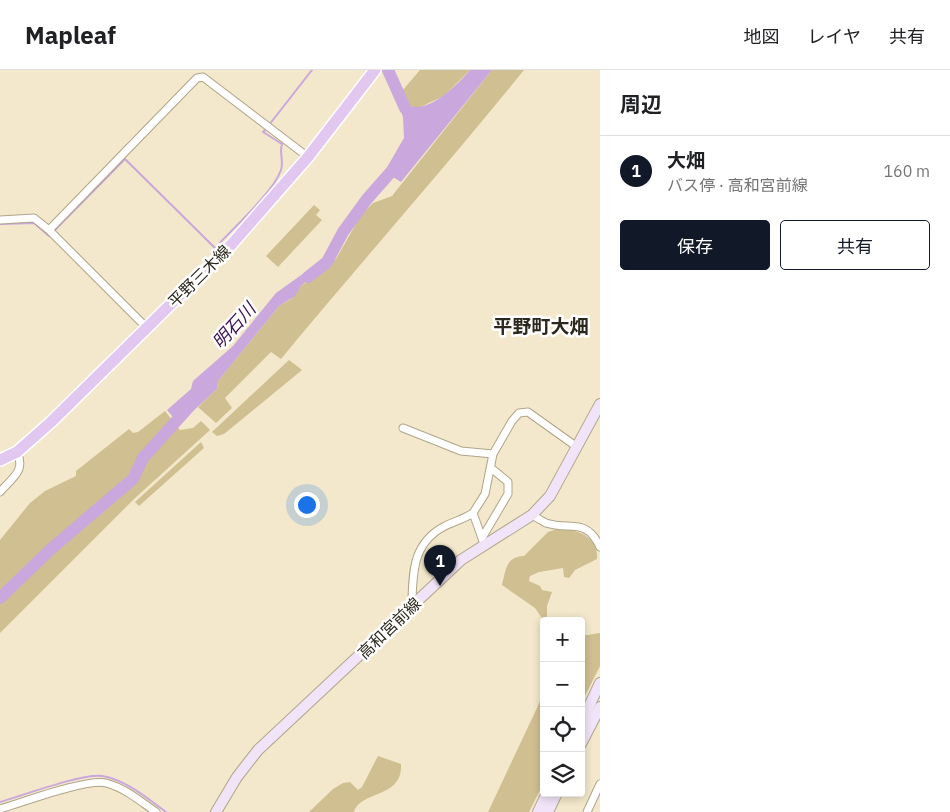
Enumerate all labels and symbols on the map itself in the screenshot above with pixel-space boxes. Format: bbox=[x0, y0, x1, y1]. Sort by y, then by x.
street label: 平野三木線 bbox=[164, 241, 234, 311]
water label: 明石川 bbox=[207, 296, 262, 353]
district label: 平野町大畑 bbox=[493, 314, 589, 338]
your location bbox=[294, 492, 320, 518]
pin: 1 bbox=[424, 545, 456, 586]
street label: 高和宮前線 bbox=[353, 593, 425, 663]

